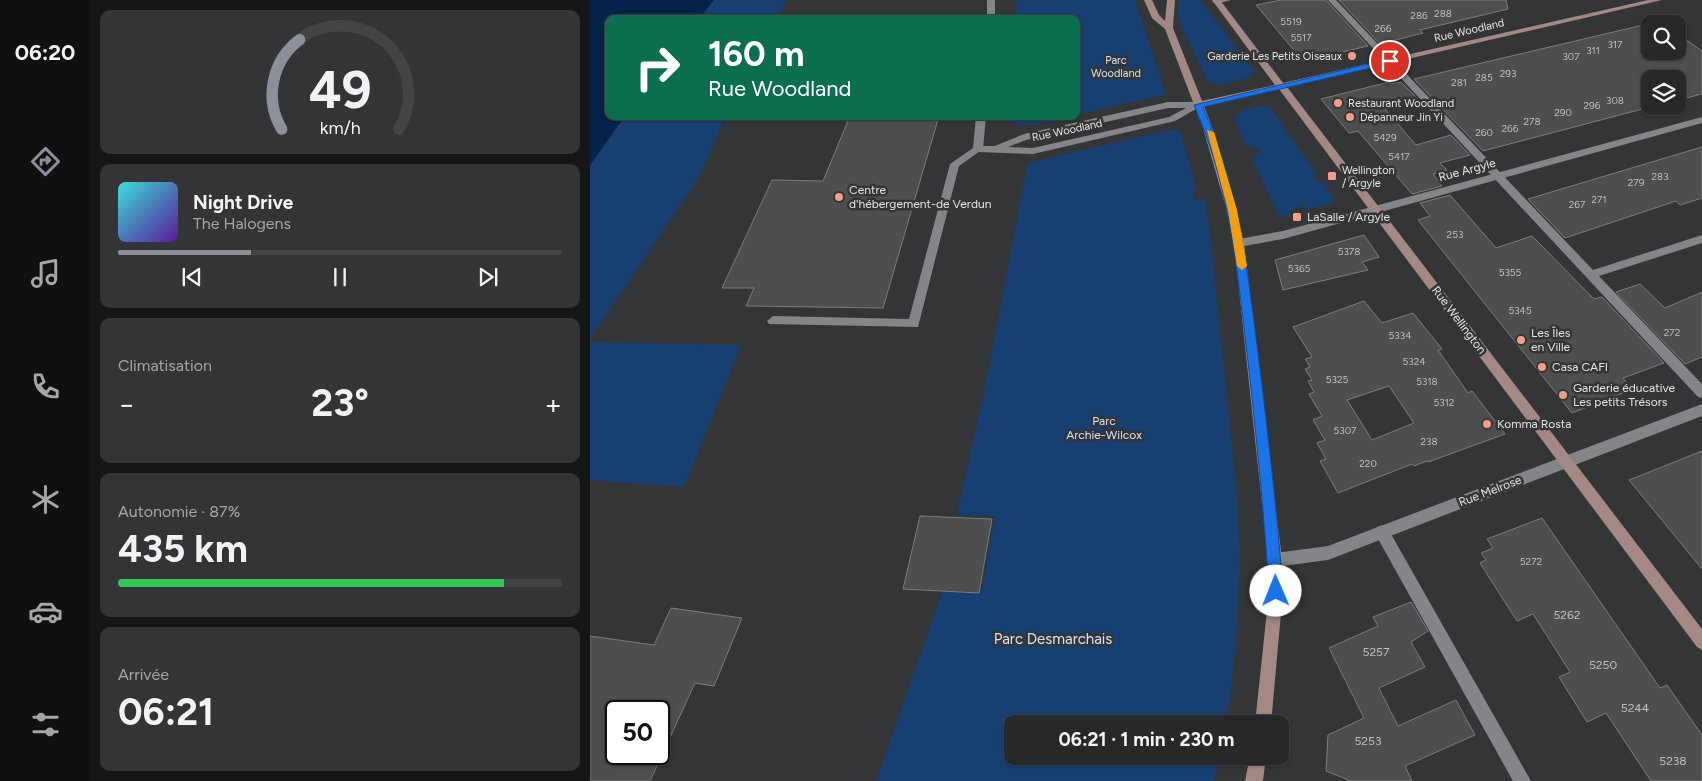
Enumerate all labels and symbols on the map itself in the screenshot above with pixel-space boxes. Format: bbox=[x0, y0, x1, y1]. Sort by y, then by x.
house number: 288 bbox=[1434, 7, 1452, 20]
house number: 286 bbox=[1410, 9, 1428, 22]
house number: 5519 bbox=[1280, 15, 1302, 28]
street label: Rue Woodland bbox=[1433, 16, 1505, 45]
house number: 266 bbox=[1375, 22, 1392, 35]
house number: 5517 bbox=[1291, 31, 1312, 44]
house number: 317 bbox=[1608, 38, 1623, 51]
pin bbox=[1369, 40, 1411, 82]
house number: 311 bbox=[1586, 44, 1600, 57]
place label: Garderie Les Petits Oiseaux bbox=[1207, 50, 1343, 63]
marker: Garderie Les Petits Oiseaux bbox=[1346, 50, 1358, 62]
house number: 307 bbox=[1562, 50, 1580, 63]
park label: Parc Woodland bbox=[1091, 54, 1141, 80]
house number: 293 bbox=[1500, 67, 1516, 80]
house number: 285 bbox=[1475, 71, 1493, 84]
house number: 281 bbox=[1451, 76, 1467, 89]
house number: 308 bbox=[1606, 94, 1624, 107]
marker: Restaurant Woodland bbox=[1332, 97, 1344, 109]
place label: Restaurant Woodland bbox=[1348, 97, 1454, 110]
house number: 296 bbox=[1584, 99, 1601, 112]
house number: 290 bbox=[1554, 106, 1572, 119]
marker: Dépanneur Jin Yi bbox=[1344, 111, 1356, 123]
place label: Dépanneur Jin Yi bbox=[1360, 111, 1443, 124]
house number: 278 bbox=[1523, 115, 1541, 128]
street label: Rue Woodland bbox=[1031, 117, 1104, 144]
house number: 266 bbox=[1502, 122, 1519, 135]
house number: 260 bbox=[1475, 126, 1493, 139]
house number: 5429 bbox=[1373, 131, 1397, 144]
house number: 5417 bbox=[1388, 150, 1410, 163]
street label: Rue Argyle bbox=[1437, 156, 1497, 184]
place label: Wellington / Argyle bbox=[1342, 164, 1395, 190]
marker: Wellington / Argyle bbox=[1326, 170, 1338, 182]
house number: 283 bbox=[1651, 170, 1669, 183]
house number: 279 bbox=[1628, 176, 1645, 189]
place label: Centre d'hébergement-de Verdun bbox=[849, 183, 992, 211]
marker: Centre d'hébergement-de Verdun bbox=[833, 191, 845, 203]
house number: 271 bbox=[1591, 193, 1607, 206]
house number: 267 bbox=[1569, 198, 1586, 211]
place label: LaSalle / Argyle bbox=[1307, 210, 1390, 224]
marker: LaSalle / Argyle bbox=[1291, 211, 1303, 223]
house number: 253 bbox=[1447, 228, 1463, 241]
house number: 5378 bbox=[1338, 245, 1360, 258]
house number: 5365 bbox=[1288, 262, 1311, 275]
house number: 5355 bbox=[1499, 266, 1522, 279]
street label: Rue Wellington bbox=[1429, 283, 1489, 357]
house number: 5345 bbox=[1508, 304, 1532, 317]
place label: Les Îles en Ville bbox=[1531, 326, 1571, 354]
house number: 272 bbox=[1664, 326, 1680, 339]
house number: 5334 bbox=[1389, 329, 1411, 342]
marker: Les Îles en Ville bbox=[1515, 334, 1527, 346]
house number: 5324 bbox=[1403, 355, 1426, 368]
place label: Casa CAFI bbox=[1552, 360, 1608, 374]
marker: Casa CAFI bbox=[1536, 361, 1548, 373]
house number: 5325 bbox=[1326, 373, 1349, 386]
house number: 5318 bbox=[1416, 375, 1438, 388]
place label: Garderie éducative Les petits Trésors bbox=[1573, 381, 1676, 409]
marker: Garderie éducative Les petits Trésors bbox=[1557, 389, 1569, 401]
house number: 5312 bbox=[1434, 396, 1454, 409]
park label: Parc Archie-Wilcox bbox=[1066, 414, 1142, 442]
place label: Komma Rosta bbox=[1497, 417, 1571, 431]
marker: Komma Rosta bbox=[1481, 418, 1493, 430]
house number: 5307 bbox=[1334, 424, 1357, 437]
house number: 238 bbox=[1420, 435, 1438, 448]
house number: 220 bbox=[1359, 457, 1377, 470]
street label: Rue Melrose bbox=[1457, 472, 1524, 509]
house number: 5272 bbox=[1520, 555, 1542, 568]
position arrow bbox=[1249, 564, 1301, 616]
house number: 5262 bbox=[1553, 608, 1581, 622]
park label: Parc Desmarchais bbox=[994, 630, 1112, 648]
house number: 5257 bbox=[1363, 645, 1390, 659]
house number: 5250 bbox=[1589, 658, 1617, 672]
speed limit sign: 50 bbox=[605, 700, 670, 765]
house number: 5244 bbox=[1621, 701, 1650, 715]
house number: 5253 bbox=[1354, 734, 1382, 748]
house number: 5238 bbox=[1659, 754, 1687, 768]

